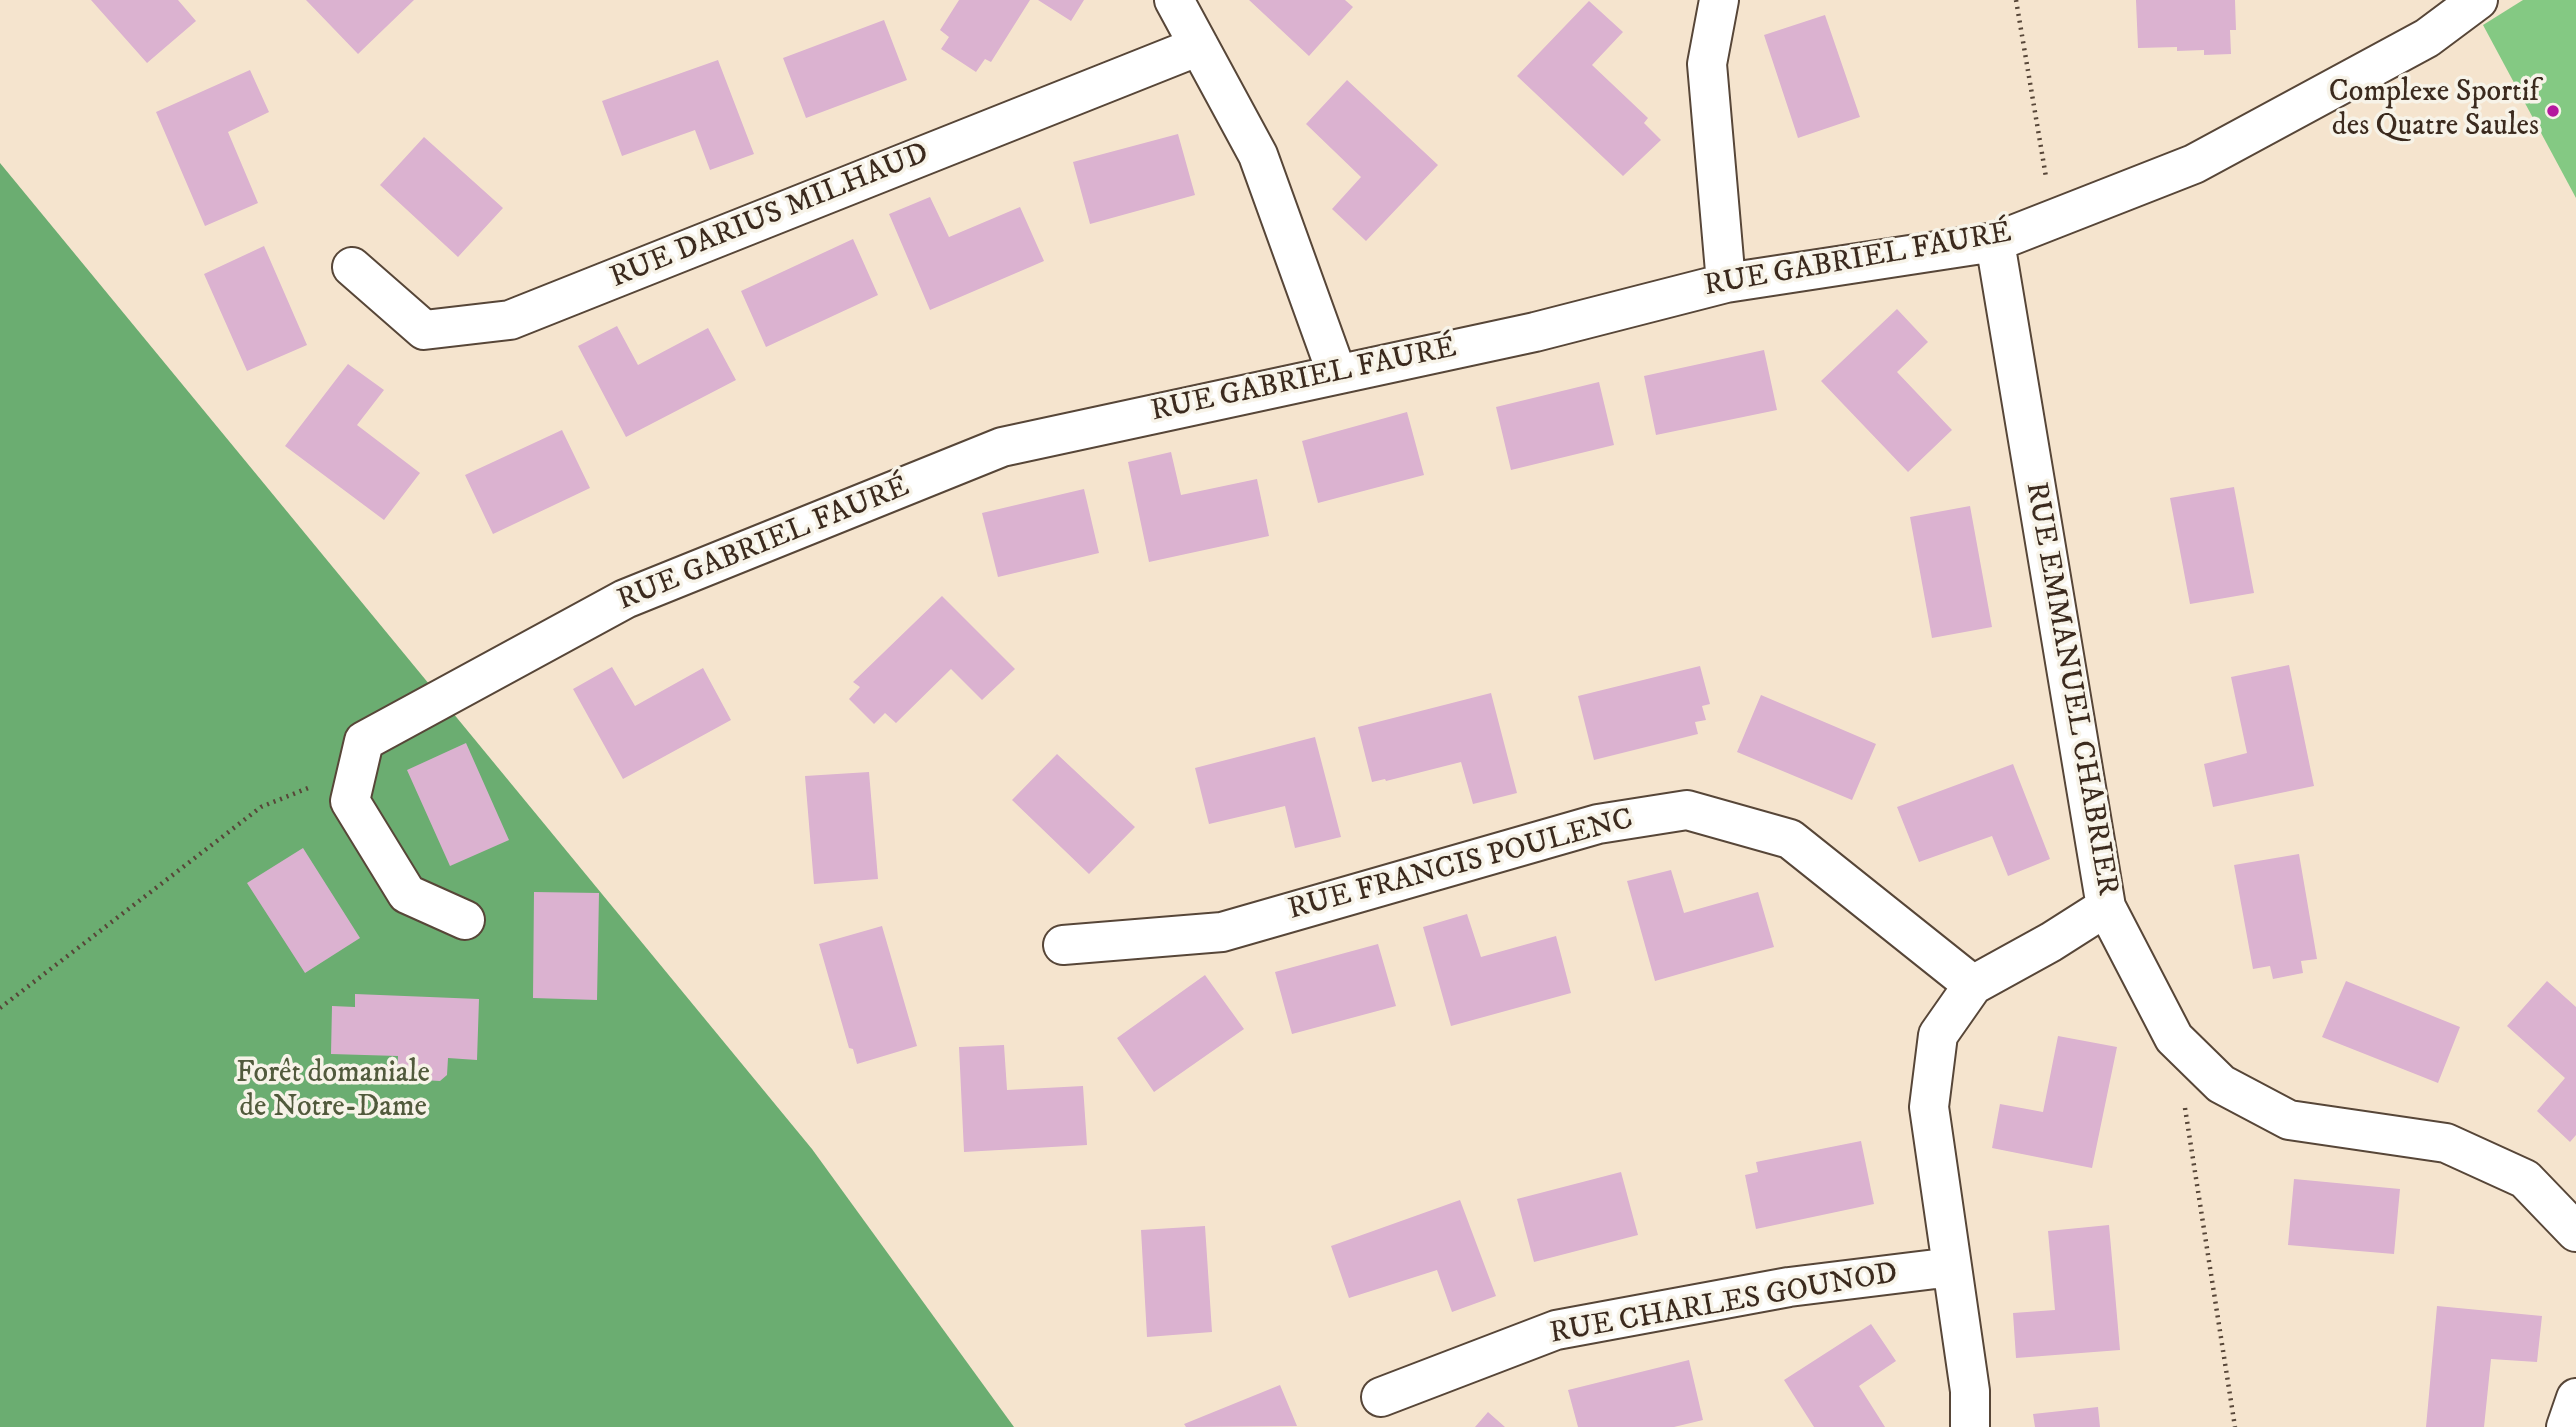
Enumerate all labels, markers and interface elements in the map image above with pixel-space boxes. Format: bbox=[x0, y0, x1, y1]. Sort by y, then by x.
place label: Complexe Sportif des Quatre Saules bbox=[2329, 76, 2539, 146]
marker: Complexe Sportif des Quatre Saules bbox=[2545, 103, 2561, 119]
street label: RUE DARIUS MILHAUD bbox=[606, 137, 934, 297]
street label: RUE GABRIEL FAURÉ bbox=[1702, 216, 2014, 306]
street label: RUE GABRIEL FAURÉ bbox=[1148, 331, 1460, 431]
street label: RUE GABRIEL FAURÉ bbox=[613, 470, 915, 620]
street label: RUE EMMANUEL CHABRIER bbox=[2016, 479, 2124, 899]
street label: RUE FRANCIS POULENC bbox=[1285, 803, 1637, 929]
park label: Forêt domaniale de Notre-Dame bbox=[236, 1057, 430, 1128]
street label: RUE CHARLES GOUNOD bbox=[1547, 1257, 1901, 1353]

